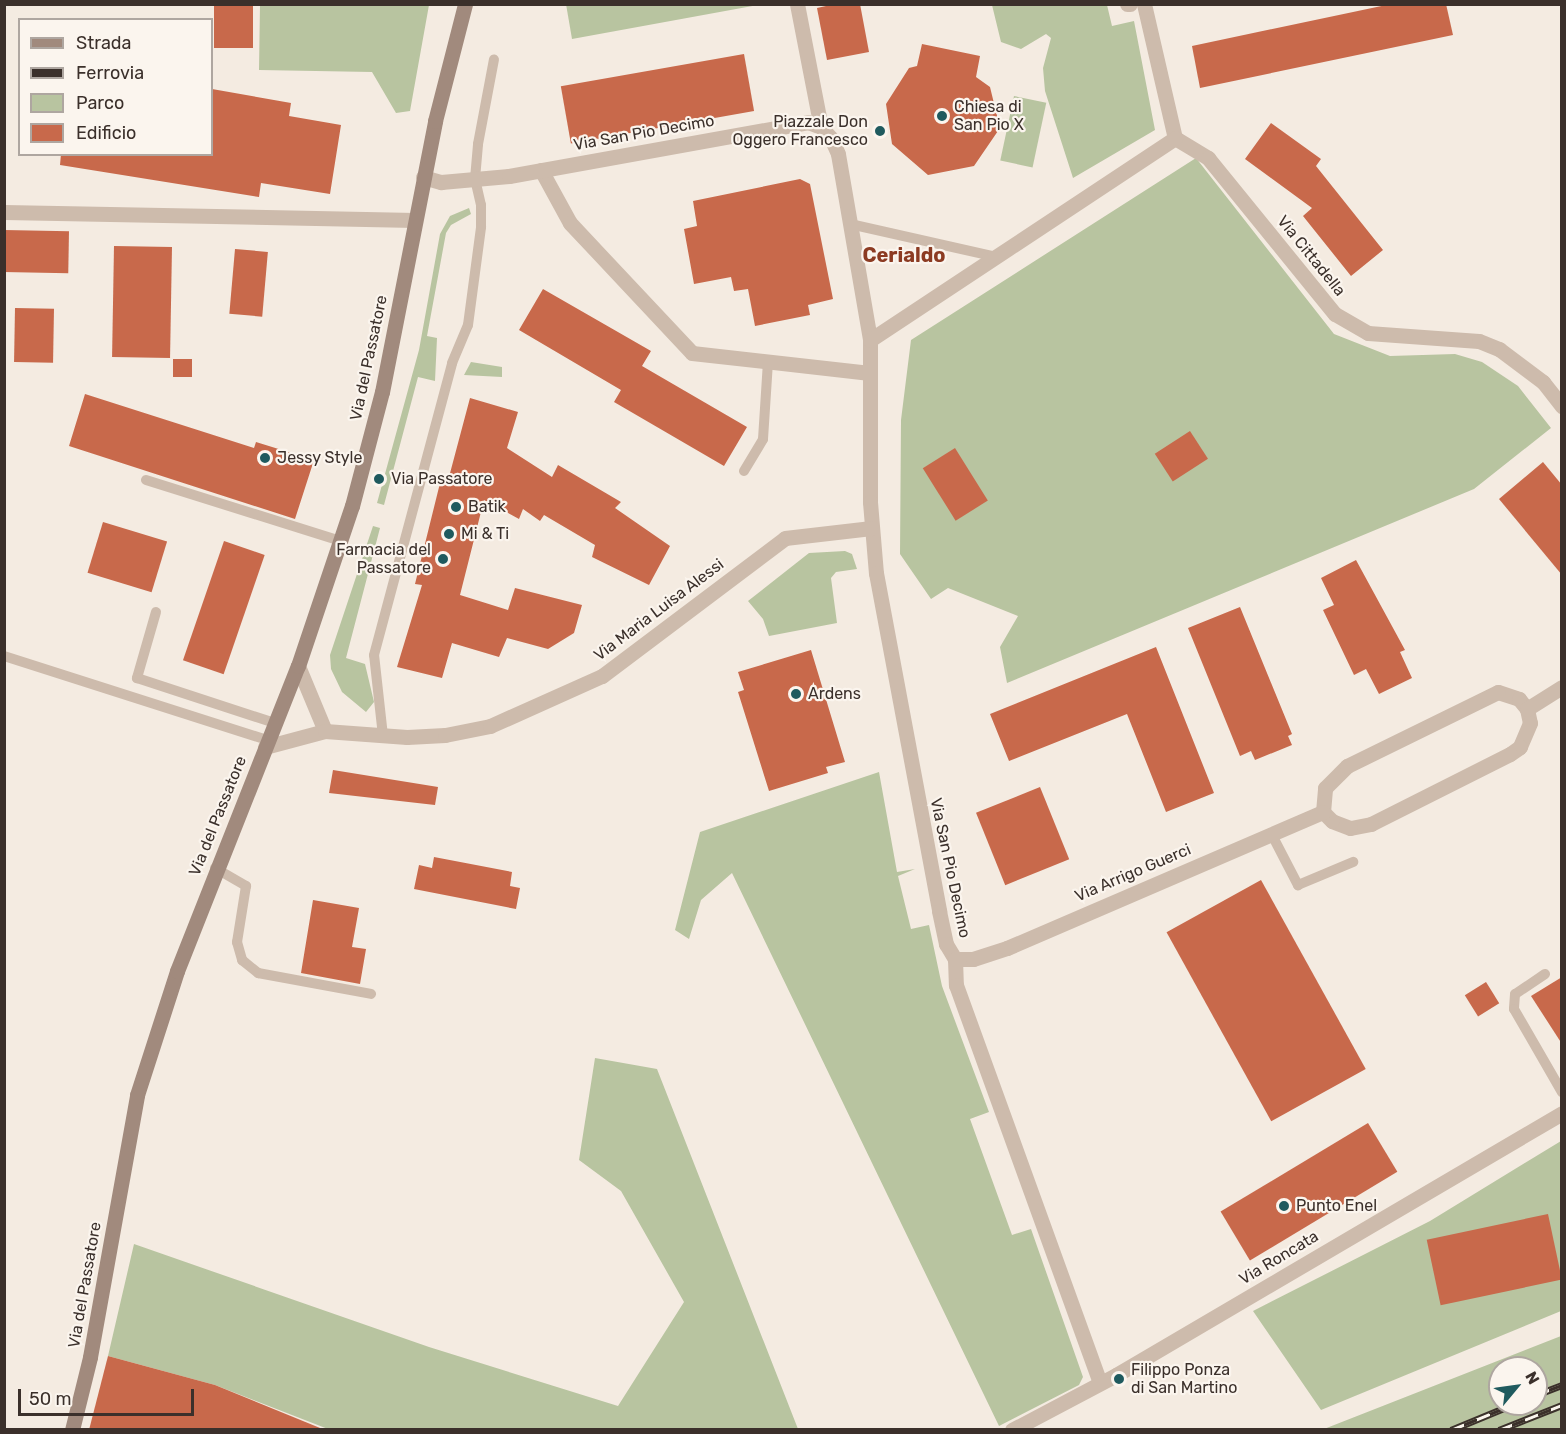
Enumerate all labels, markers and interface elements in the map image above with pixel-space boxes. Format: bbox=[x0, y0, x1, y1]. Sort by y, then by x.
legend bbox=[18, 18, 213, 156]
text: Strada bbox=[76, 32, 132, 54]
text: Ferrovia bbox=[76, 62, 144, 84]
text: Parco bbox=[76, 92, 124, 114]
place label: Chiesa di San Pio X bbox=[954, 97, 1024, 135]
marker: Chiesa di San Pio X bbox=[935, 109, 949, 123]
street label: Via San Pio Decimo bbox=[572, 111, 716, 155]
place label: Piazzale Don Oggero Francesco bbox=[733, 112, 868, 150]
text: Edificio bbox=[76, 122, 136, 144]
marker: Piazzale Don Oggero Francesco bbox=[873, 124, 887, 138]
street label: Via Cittadella bbox=[1273, 212, 1349, 300]
district label: Cerialdo bbox=[862, 243, 946, 267]
street label: Via del Passatore bbox=[346, 294, 392, 422]
place label: Jessy Style bbox=[277, 448, 363, 468]
marker: Jessy Style bbox=[258, 451, 272, 465]
place label: Via Passatore bbox=[391, 469, 492, 489]
marker: Via Passatore bbox=[372, 472, 386, 486]
place label: Batik bbox=[468, 497, 506, 517]
marker: Batik bbox=[449, 500, 463, 514]
place label: Mi & Ti bbox=[461, 524, 510, 544]
marker: Mi & Ti bbox=[442, 527, 456, 541]
place label: Farmacia del Passatore bbox=[336, 540, 431, 578]
marker: Farmacia del Passatore bbox=[436, 552, 450, 566]
street label: Via Maria Luisa Alessi bbox=[590, 555, 728, 665]
place label: Ardens bbox=[808, 684, 861, 704]
marker: Ardens bbox=[789, 687, 803, 701]
street label: Via del Passatore bbox=[185, 753, 251, 879]
street label: Via San Pio Decimo bbox=[926, 796, 974, 940]
street label: Via Arrigo Guerci bbox=[1072, 840, 1194, 906]
place label: Punto Enel bbox=[1296, 1196, 1377, 1216]
marker: Punto Enel bbox=[1277, 1199, 1291, 1213]
street label: Via del Passatore bbox=[64, 1220, 106, 1350]
street label: Via Roncata bbox=[1236, 1227, 1322, 1289]
north arrow bbox=[1488, 1356, 1548, 1416]
place label: Filippo Ponza di San Martino bbox=[1131, 1360, 1237, 1398]
text: N bbox=[1521, 1368, 1544, 1388]
marker: Filippo Ponza di San Martino bbox=[1112, 1372, 1126, 1386]
scale bar bbox=[21, 1377, 196, 1415]
text: 50 m bbox=[29, 1388, 72, 1410]

